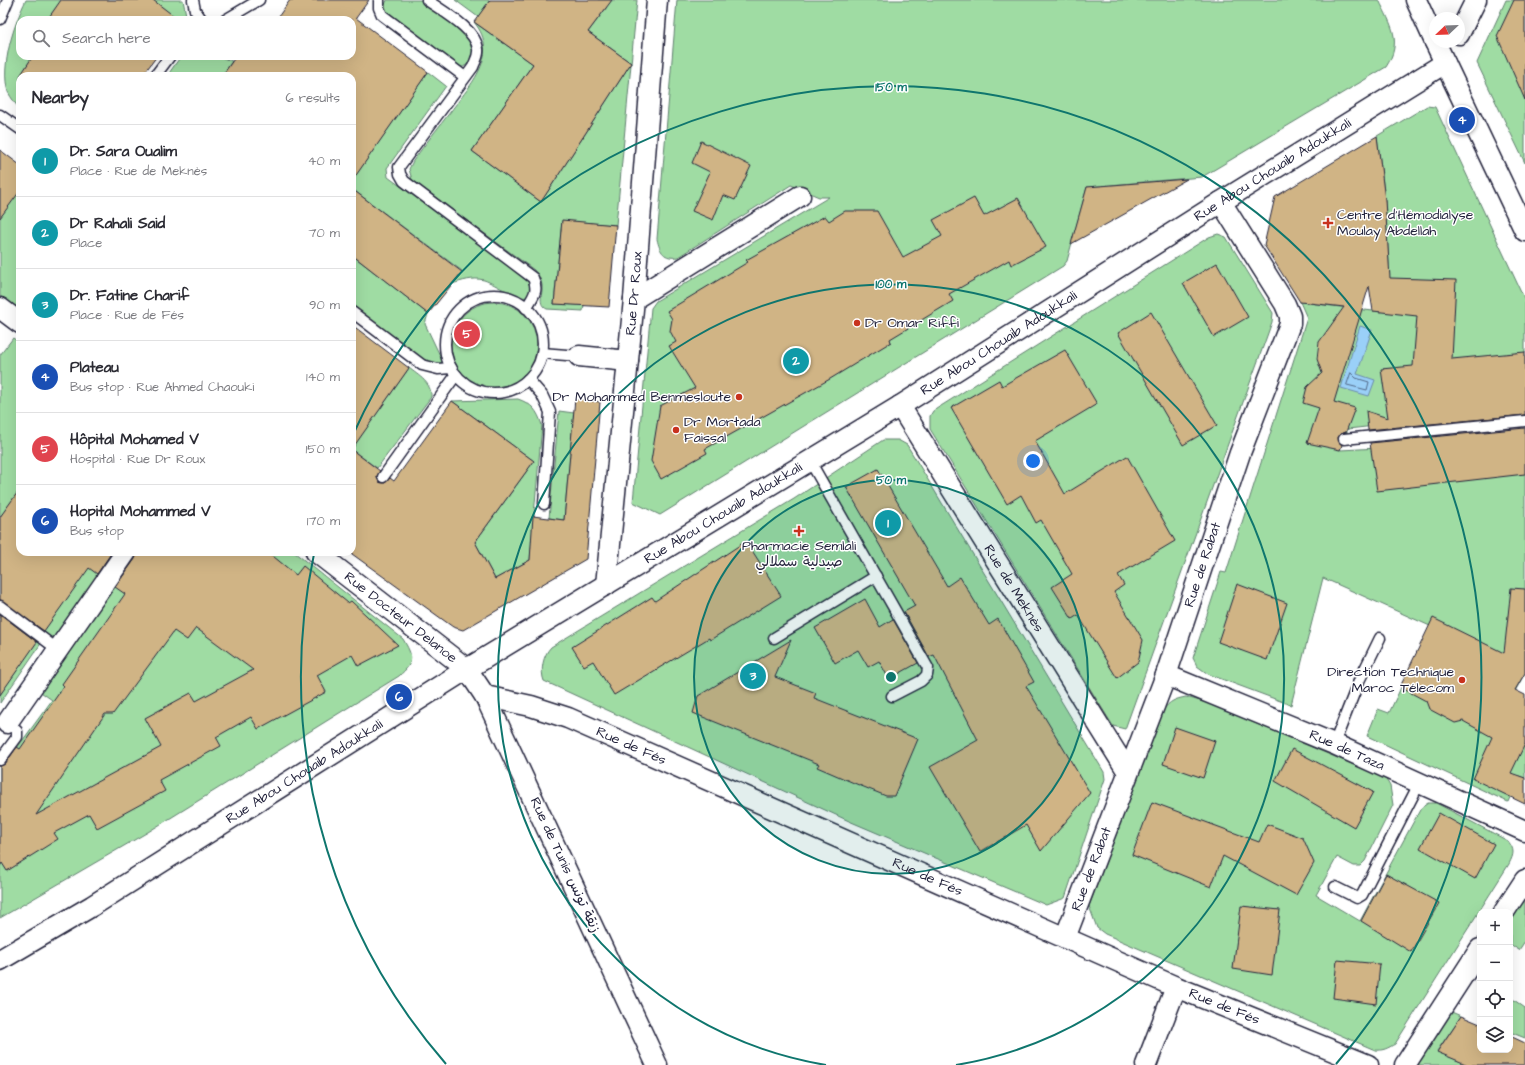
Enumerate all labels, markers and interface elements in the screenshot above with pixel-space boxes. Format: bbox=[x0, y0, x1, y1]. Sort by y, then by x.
north arrow bbox=[1429, 12, 1465, 48]
search box bbox=[16, 16, 356, 60]
icon: search bbox=[30, 27, 52, 49]
text: Search here bbox=[62, 28, 151, 49]
text: 150 m bbox=[875, 79, 908, 96]
text: Nearby bbox=[32, 86, 89, 110]
text: 6 results bbox=[285, 89, 340, 107]
pin: 4 bbox=[1449, 105, 1475, 135]
street label: Rue Abou Chouaib Adoukkali bbox=[1190, 113, 1355, 227]
text: Dr. Sara Oualim bbox=[70, 141, 177, 162]
text: 1 bbox=[44, 152, 46, 170]
text: 40 m bbox=[308, 152, 340, 170]
text: Place · Rue de Meknès bbox=[70, 162, 207, 180]
place label: Centre d'Hémodialyse Moulay Abdellah bbox=[1337, 205, 1474, 241]
text: Dr Rahali Said bbox=[70, 213, 165, 234]
marker: Centre d'Hémodialyse Moulay Abdellah bbox=[1322, 217, 1334, 229]
text: 2 bbox=[41, 224, 49, 242]
text: 70 m bbox=[308, 224, 340, 242]
text: Place bbox=[70, 234, 102, 252]
street label: Rue Dr Roux bbox=[620, 250, 648, 336]
text: 100 m bbox=[876, 276, 907, 293]
text: Dr. Fatine Charif bbox=[70, 285, 189, 306]
street label: Rue Abou Chouaib Adoukkali bbox=[917, 286, 1081, 400]
text: 3 bbox=[42, 296, 48, 314]
text: 90 m bbox=[309, 296, 340, 314]
text: Place · Rue de Fés bbox=[70, 306, 184, 324]
place label: Dr Omar Riffi bbox=[865, 313, 959, 333]
marker: Dr Omar Riffi bbox=[852, 318, 862, 328]
pin: 5 bbox=[454, 319, 480, 349]
pin: 2 bbox=[783, 346, 809, 376]
text: Plateau bbox=[70, 357, 119, 378]
text: 4 bbox=[41, 368, 49, 386]
text: 140 m bbox=[306, 368, 340, 386]
text: Bus stop · Rue Ahmed Chaouki bbox=[70, 378, 254, 396]
place label: Dr Mohammed Benmesloute bbox=[552, 387, 731, 407]
marker: Dr Mohammed Benmesloute bbox=[734, 392, 744, 402]
place label: Dr Mortada Faissal bbox=[684, 412, 761, 448]
marker: Dr Mortada Faissal bbox=[671, 425, 681, 435]
text: Hôpital Mohamed V bbox=[70, 429, 199, 450]
text: 5 bbox=[40, 440, 50, 458]
text: 150 m bbox=[306, 440, 340, 458]
text: Hospital · Rue Dr Roux bbox=[70, 450, 205, 468]
your location bbox=[1023, 451, 1043, 471]
street label: Rue Abou Chouaib Adoukkali bbox=[640, 458, 806, 569]
text: 50 m bbox=[876, 472, 907, 489]
text: Hopital Mohammed V bbox=[70, 501, 211, 522]
pin: 1 bbox=[875, 508, 901, 538]
text: 6 bbox=[41, 512, 49, 530]
text: 170 m bbox=[307, 512, 340, 530]
street label: Rue de Rabat bbox=[1179, 519, 1226, 610]
text: Bus stop bbox=[70, 522, 124, 540]
marker: Pharmacie Semlali صيدلية سملالي bbox=[794, 526, 804, 536]
place label: Pharmacie Semlali صيدلية سملالي bbox=[742, 536, 856, 574]
street label: Rue de Meknès bbox=[979, 541, 1049, 636]
street label: Rue Docteur Delanoe bbox=[340, 567, 462, 668]
pin: 3 bbox=[740, 661, 766, 691]
place label: Direction Technique Maroc Télecom bbox=[1327, 662, 1454, 698]
centre of rings bbox=[884, 670, 898, 684]
marker: Direction Technique Maroc Télecom bbox=[1457, 675, 1467, 685]
pin: 6 bbox=[386, 682, 412, 712]
street label: Rue Abou Chouaib Adoukkali bbox=[222, 715, 387, 829]
street label: Rue de Fés bbox=[593, 722, 669, 770]
street label: Rue de Taza bbox=[1306, 725, 1388, 776]
street label: Rue de Tunis زنقة تونس bbox=[525, 794, 605, 936]
street label: Rue de Rabat bbox=[1066, 824, 1117, 914]
street label: Rue de Fés bbox=[889, 853, 966, 901]
map controls bbox=[1477, 909, 1513, 1053]
button: + bbox=[1477, 909, 1513, 945]
button: − bbox=[1477, 945, 1513, 981]
button: locate bbox=[1477, 981, 1513, 1017]
street label: Rue de Fés bbox=[1186, 983, 1263, 1030]
button: layers bbox=[1477, 1017, 1513, 1053]

